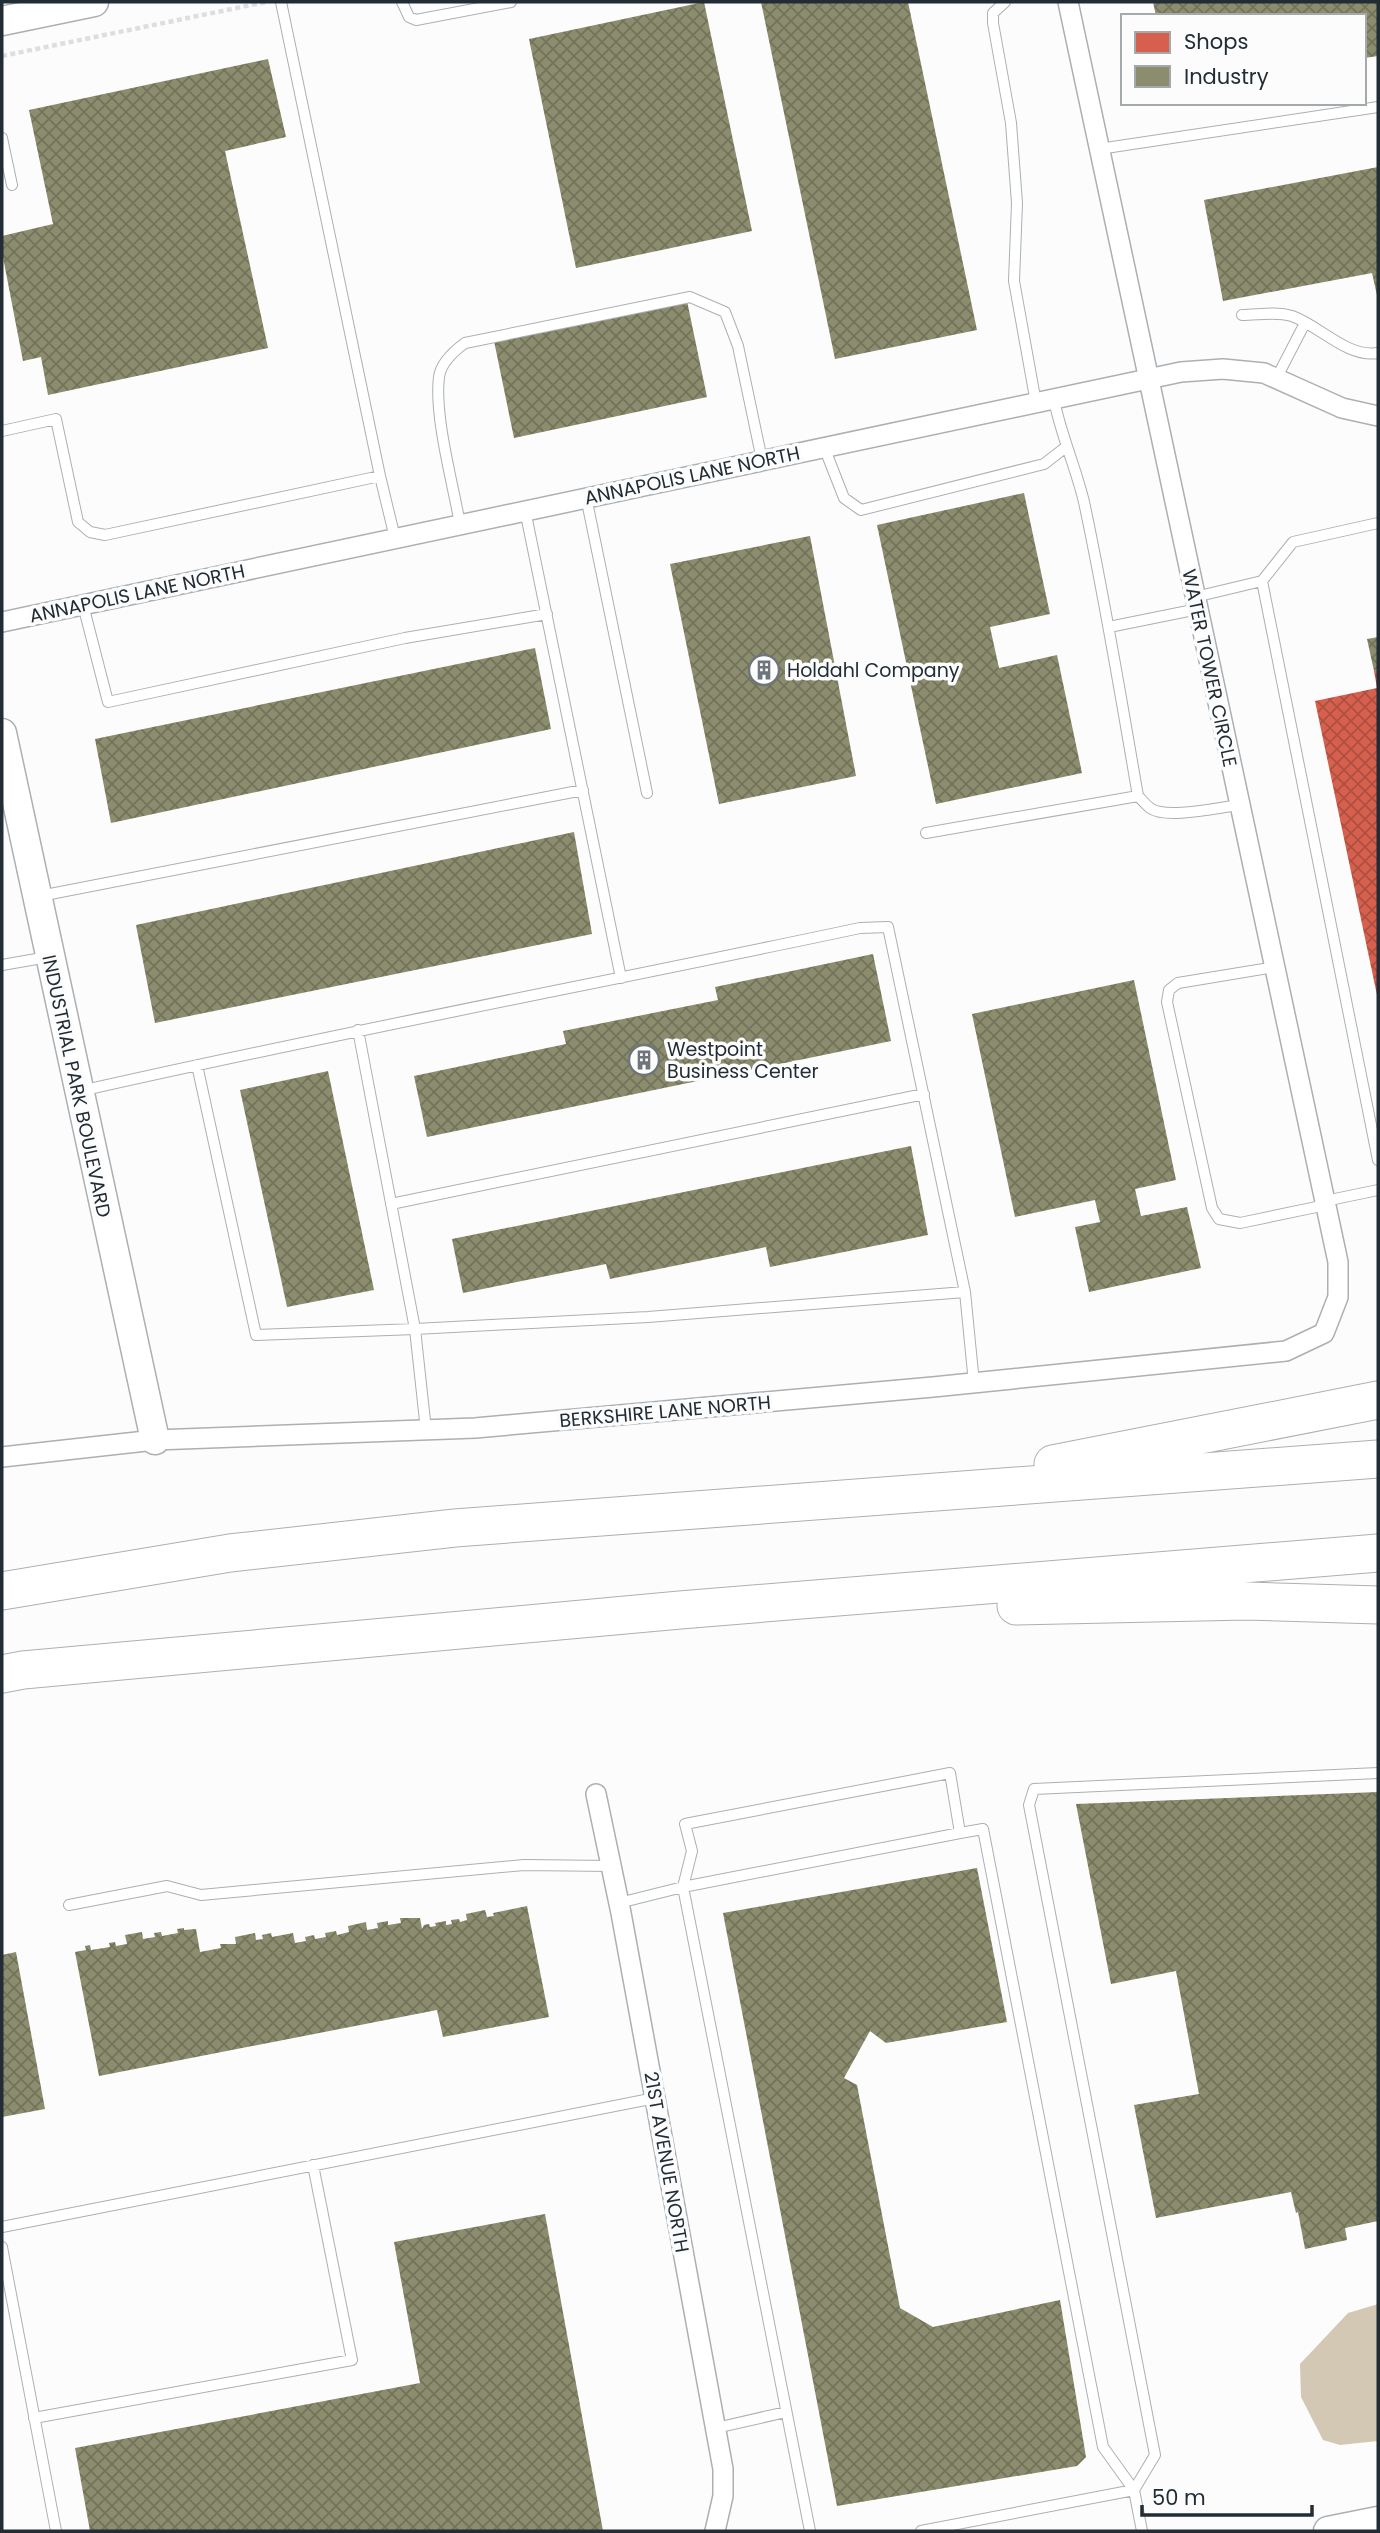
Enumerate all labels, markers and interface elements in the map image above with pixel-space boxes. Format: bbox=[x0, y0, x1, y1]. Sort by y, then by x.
legend bbox=[1121, 14, 1366, 105]
text: Shops bbox=[1184, 27, 1248, 56]
text: Industry bbox=[1184, 62, 1269, 91]
street label: ANNAPOLIS LANE NORTH bbox=[582, 439, 802, 512]
street label: ANNAPOLIS LANE NORTH bbox=[27, 557, 247, 630]
street label: WATER TOWER CIRCLE bbox=[1175, 567, 1244, 770]
building icon: Holdahl Company bbox=[747, 653, 781, 687]
place label: Holdahl Company bbox=[787, 657, 960, 684]
street label: INDUSTRIAL PARK BOULEVARD bbox=[35, 952, 118, 1220]
place label: Westpoint Business Center bbox=[667, 1036, 819, 1085]
building icon: Westpoint Business Center bbox=[627, 1043, 661, 1077]
street label: BERKSHIRE LANE NORTH bbox=[558, 1389, 772, 1434]
street label: 21ST AVENUE NORTH bbox=[637, 2070, 696, 2255]
scale bar bbox=[1142, 2474, 1312, 2518]
text: 50 m bbox=[1152, 2483, 1206, 2512]

